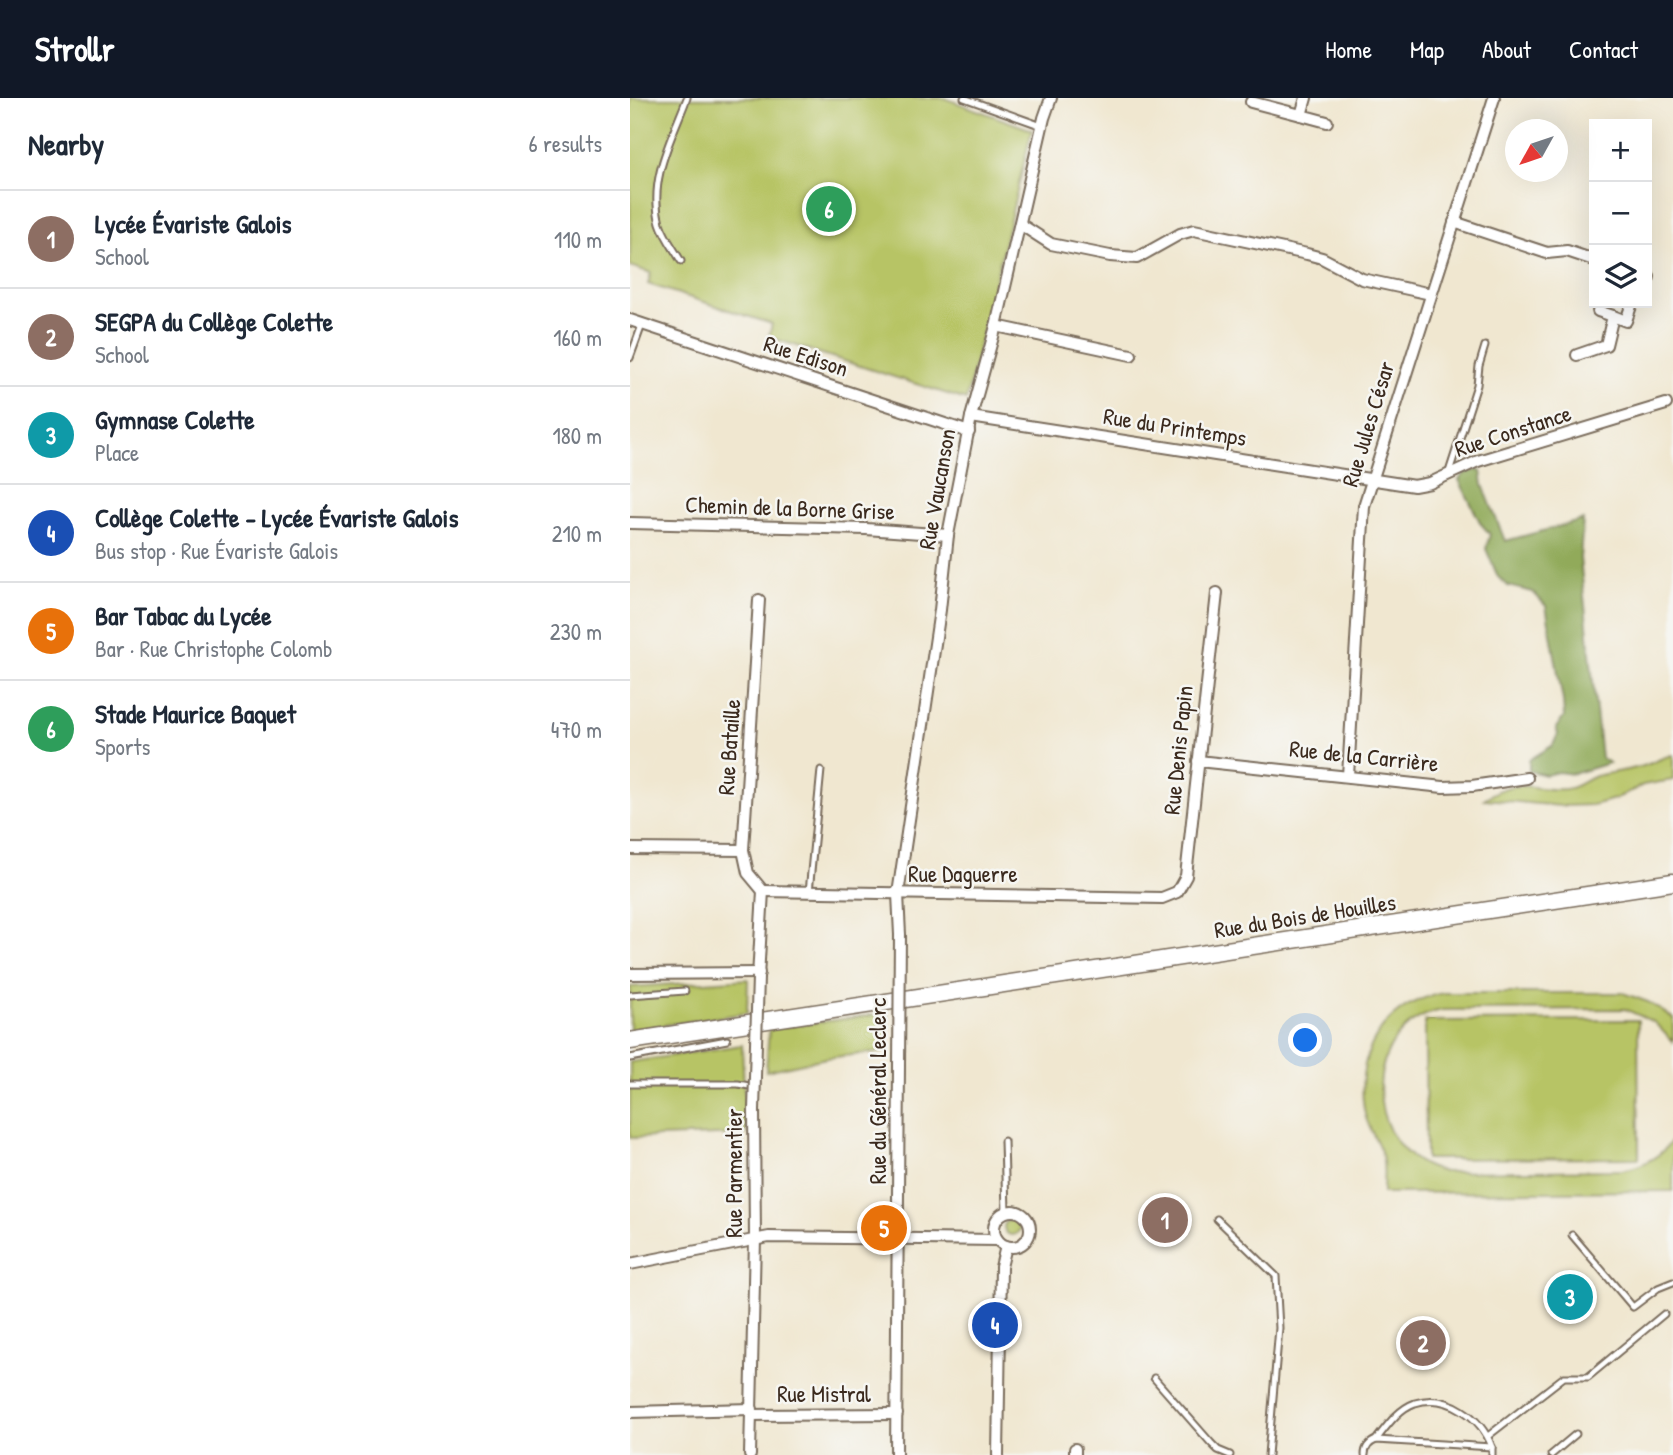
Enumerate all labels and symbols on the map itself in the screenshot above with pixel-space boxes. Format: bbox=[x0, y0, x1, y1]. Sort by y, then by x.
north arrow bbox=[1505, 119, 1568, 182]
pin: 6 bbox=[806, 183, 852, 235]
street label: Rue Edison bbox=[760, 327, 852, 384]
street label: Rue Jules César bbox=[1334, 357, 1401, 490]
street label: Rue Constance bbox=[1451, 397, 1575, 464]
street label: Rue du Printemps bbox=[1101, 400, 1249, 453]
street label: Rue Vaucanson bbox=[911, 426, 962, 552]
street label: Chemin de la Borne Grise bbox=[685, 488, 895, 527]
street label: Rue Denis Papin bbox=[1155, 684, 1200, 816]
street label: Rue Bataille bbox=[710, 698, 747, 796]
street label: Rue de la Carrière bbox=[1288, 732, 1440, 779]
street label: Rue Daguerre bbox=[908, 858, 1018, 889]
street label: Rue du Bois de Houilles bbox=[1212, 886, 1398, 945]
street label: Rue du Général Leclerc bbox=[862, 998, 893, 1184]
your location bbox=[1288, 1023, 1322, 1057]
street label: Rue Parmentier bbox=[718, 1108, 749, 1238]
pin: 1 bbox=[1142, 1194, 1188, 1246]
pin: 5 bbox=[861, 1202, 907, 1254]
pin: 3 bbox=[1547, 1271, 1593, 1323]
pin: 4 bbox=[972, 1299, 1018, 1351]
pin: 2 bbox=[1400, 1317, 1446, 1369]
street label: Rue Mistral bbox=[777, 1378, 872, 1409]

